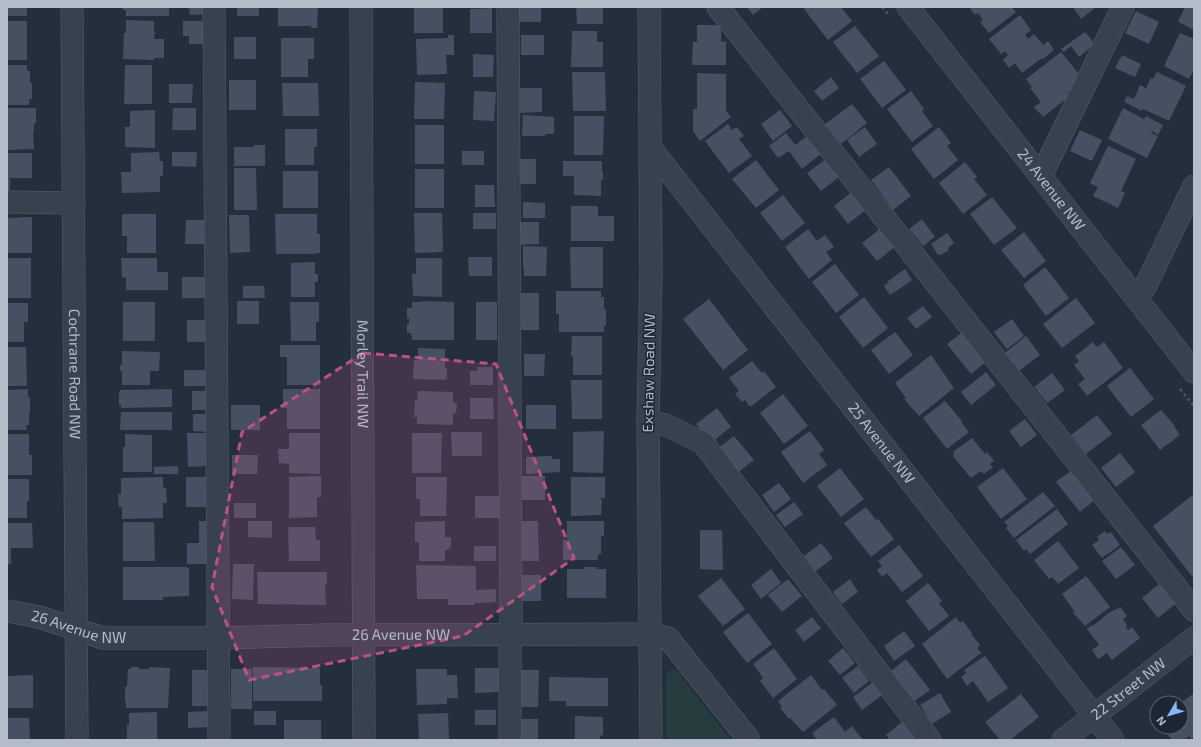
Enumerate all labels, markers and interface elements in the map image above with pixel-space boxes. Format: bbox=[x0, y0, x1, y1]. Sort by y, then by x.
street label: 24 Avenue NW bbox=[1014, 144, 1090, 234]
street label: Cochrane Road NW bbox=[66, 309, 85, 439]
street label: Exshaw Road NW bbox=[638, 313, 658, 433]
street label: Morley Trail NW bbox=[354, 320, 373, 428]
street label: 25 Avenue NW bbox=[845, 399, 919, 487]
street label: 26 Avenue NW bbox=[30, 606, 126, 646]
street label: 26 Avenue NW bbox=[352, 625, 450, 643]
street label: 22 Street NW bbox=[1087, 654, 1169, 724]
north arrow bbox=[1149, 695, 1189, 735]

